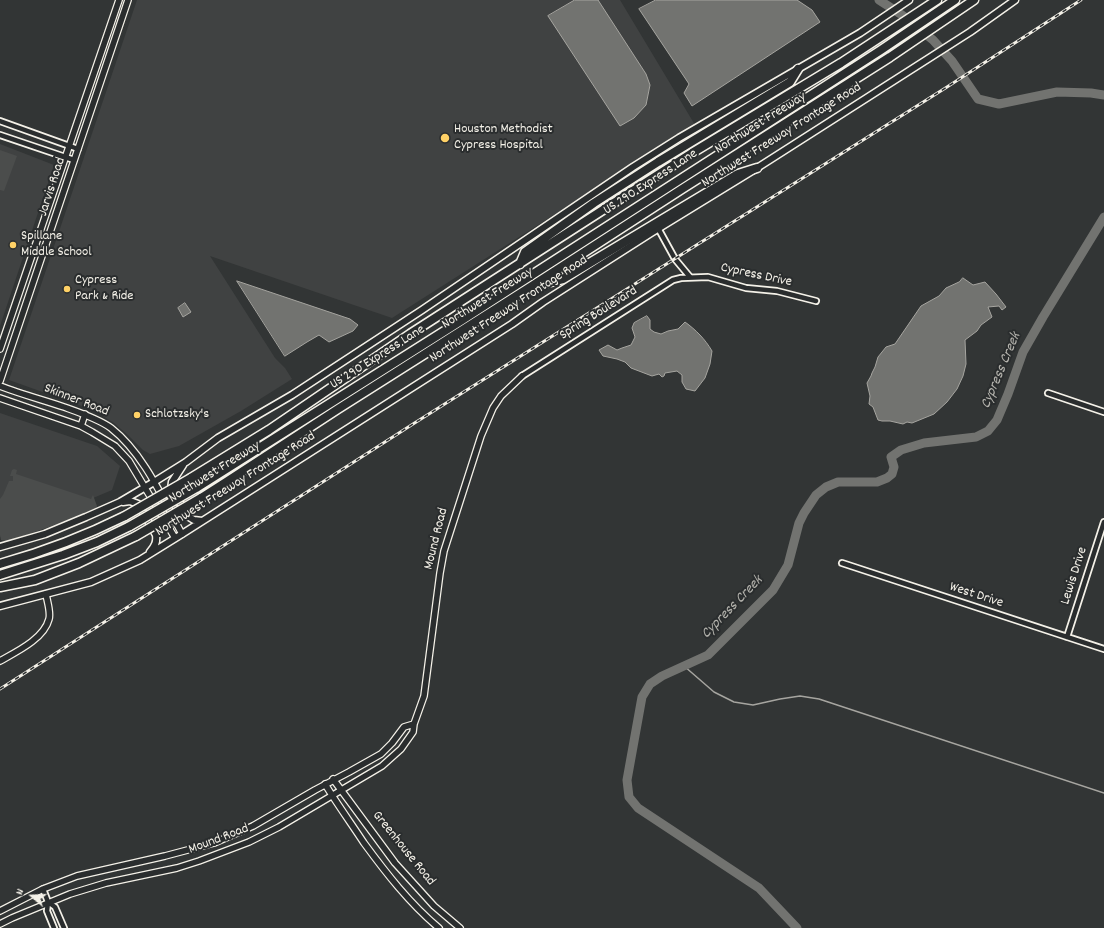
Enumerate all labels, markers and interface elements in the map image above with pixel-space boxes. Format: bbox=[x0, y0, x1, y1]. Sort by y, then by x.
street label: Northwest Freeway Frontage Road bbox=[699, 80, 865, 192]
street label: Northwest Freeway bbox=[712, 89, 810, 159]
place label: Houston Methodist Cypress Hospital bbox=[454, 122, 553, 154]
marker: Houston Methodist Cypress Hospital bbox=[439, 132, 451, 144]
street label: US 290 Express Lane bbox=[601, 146, 701, 220]
street label: Jarvis Road bbox=[36, 156, 70, 218]
place label: Spillane Middle School bbox=[21, 229, 92, 262]
marker: Spillane Middle School bbox=[8, 240, 18, 250]
street label: Northwest Freeway Frontage Road bbox=[427, 253, 591, 367]
street label: Cypress Drive bbox=[719, 260, 793, 292]
street label: Northwest Freeway bbox=[439, 264, 537, 334]
place label: Cypress Park & Ride bbox=[75, 273, 134, 306]
street label: Spring Boulevard bbox=[557, 283, 641, 345]
marker: Cypress Park & Ride bbox=[62, 284, 72, 294]
street label: US 290 Express Lane bbox=[327, 322, 429, 394]
water label: Cypress Creek bbox=[978, 330, 1026, 412]
street label: Skinner Road bbox=[41, 381, 111, 421]
place label: Schlotzsky's bbox=[145, 407, 209, 423]
marker: Schlotzsky's bbox=[132, 410, 142, 420]
street label: Northwest Freeway Frontage Road bbox=[153, 429, 319, 541]
street label: Northwest Freeway bbox=[166, 438, 264, 508]
street label: Mound Road bbox=[421, 506, 453, 572]
street label: Lewis Drive bbox=[1058, 545, 1092, 607]
water label: Cypress Creek bbox=[698, 573, 768, 643]
street label: West Drive bbox=[947, 579, 1005, 613]
street label: Greenhouse Road bbox=[368, 808, 438, 890]
street label: Mound Road bbox=[187, 821, 251, 859]
north arrow bbox=[12, 876, 52, 916]
text: N bbox=[12, 887, 29, 897]

